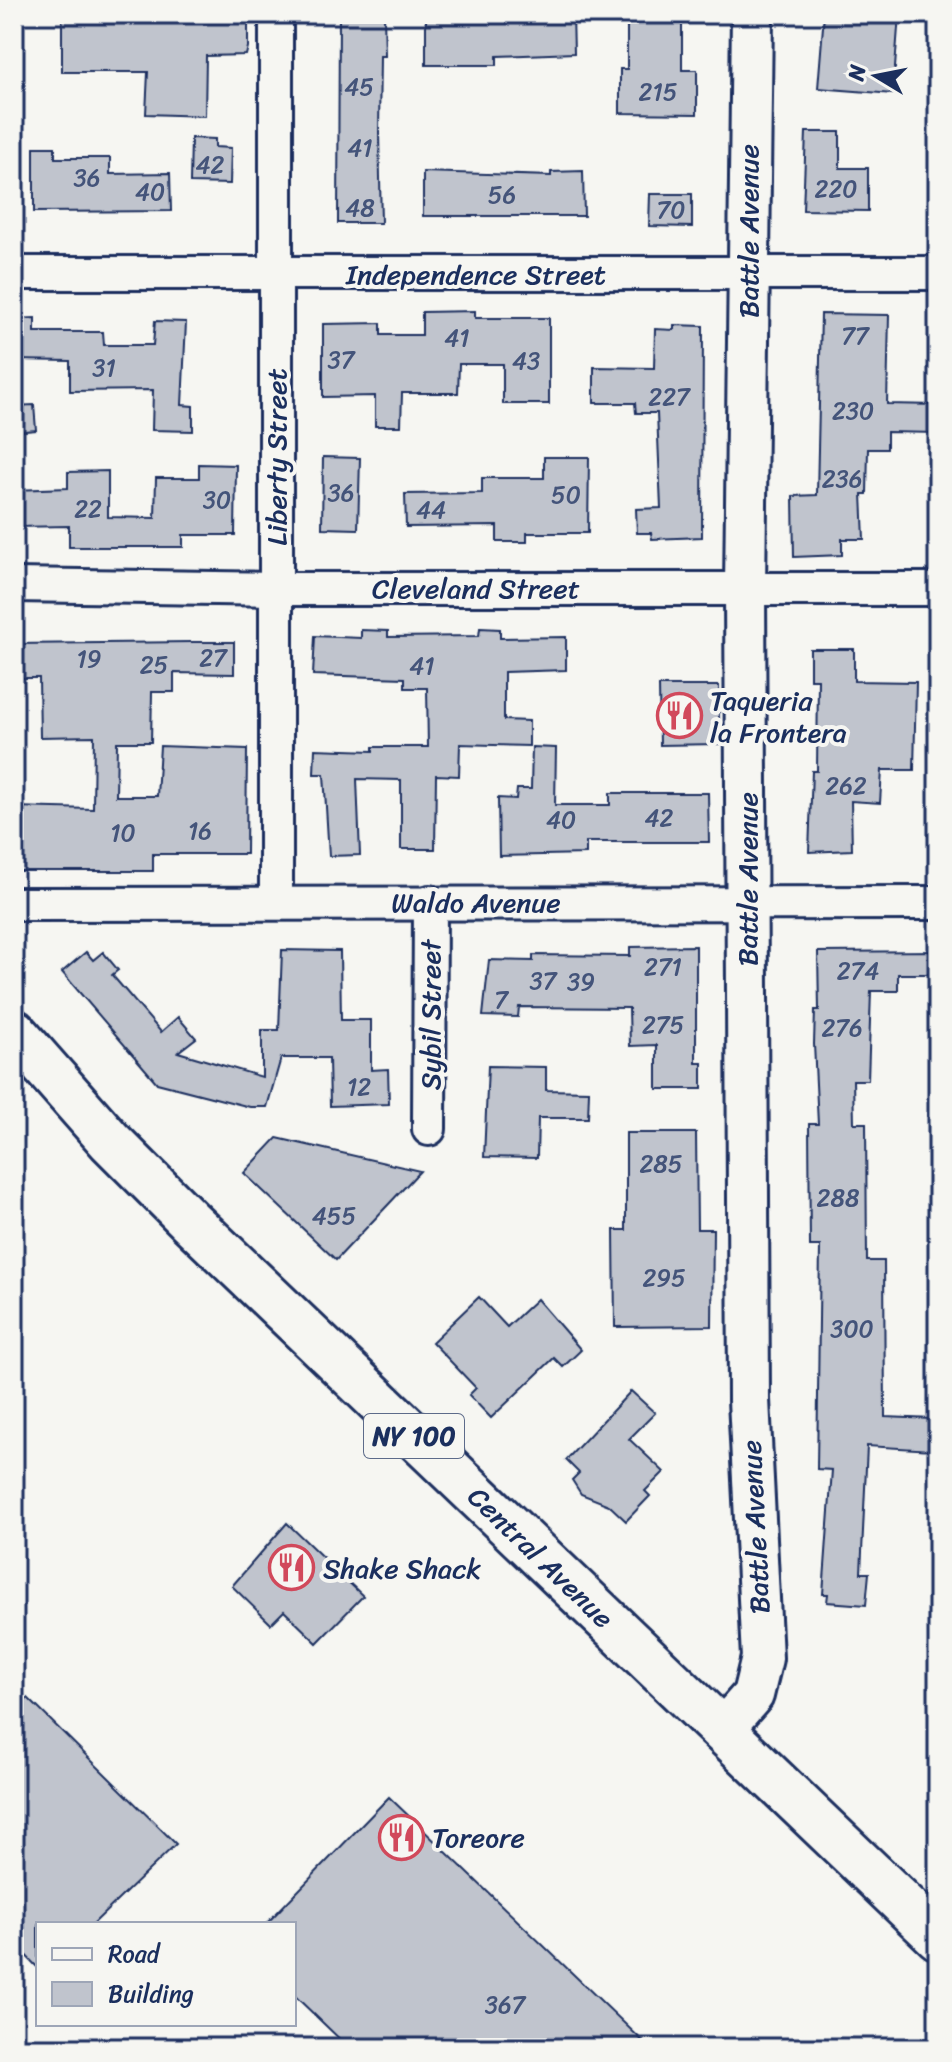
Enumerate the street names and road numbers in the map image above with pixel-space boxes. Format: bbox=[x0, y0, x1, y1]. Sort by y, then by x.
street label: Battle Avenue bbox=[724, 144, 773, 318]
street label: Independence Street bbox=[345, 250, 606, 299]
street label: Liberty Street bbox=[252, 368, 301, 546]
street label: Cleveland Street bbox=[372, 564, 580, 613]
street label: Battle Avenue bbox=[723, 792, 772, 966]
street label: Waldo Avenue bbox=[391, 878, 561, 927]
street label: Sybil Street bbox=[406, 938, 455, 1090]
road number: NY 100 bbox=[364, 1414, 464, 1458]
street label: Battle Avenue bbox=[726, 1439, 785, 1615]
street label: Central Avenue bbox=[455, 1474, 626, 1641]

